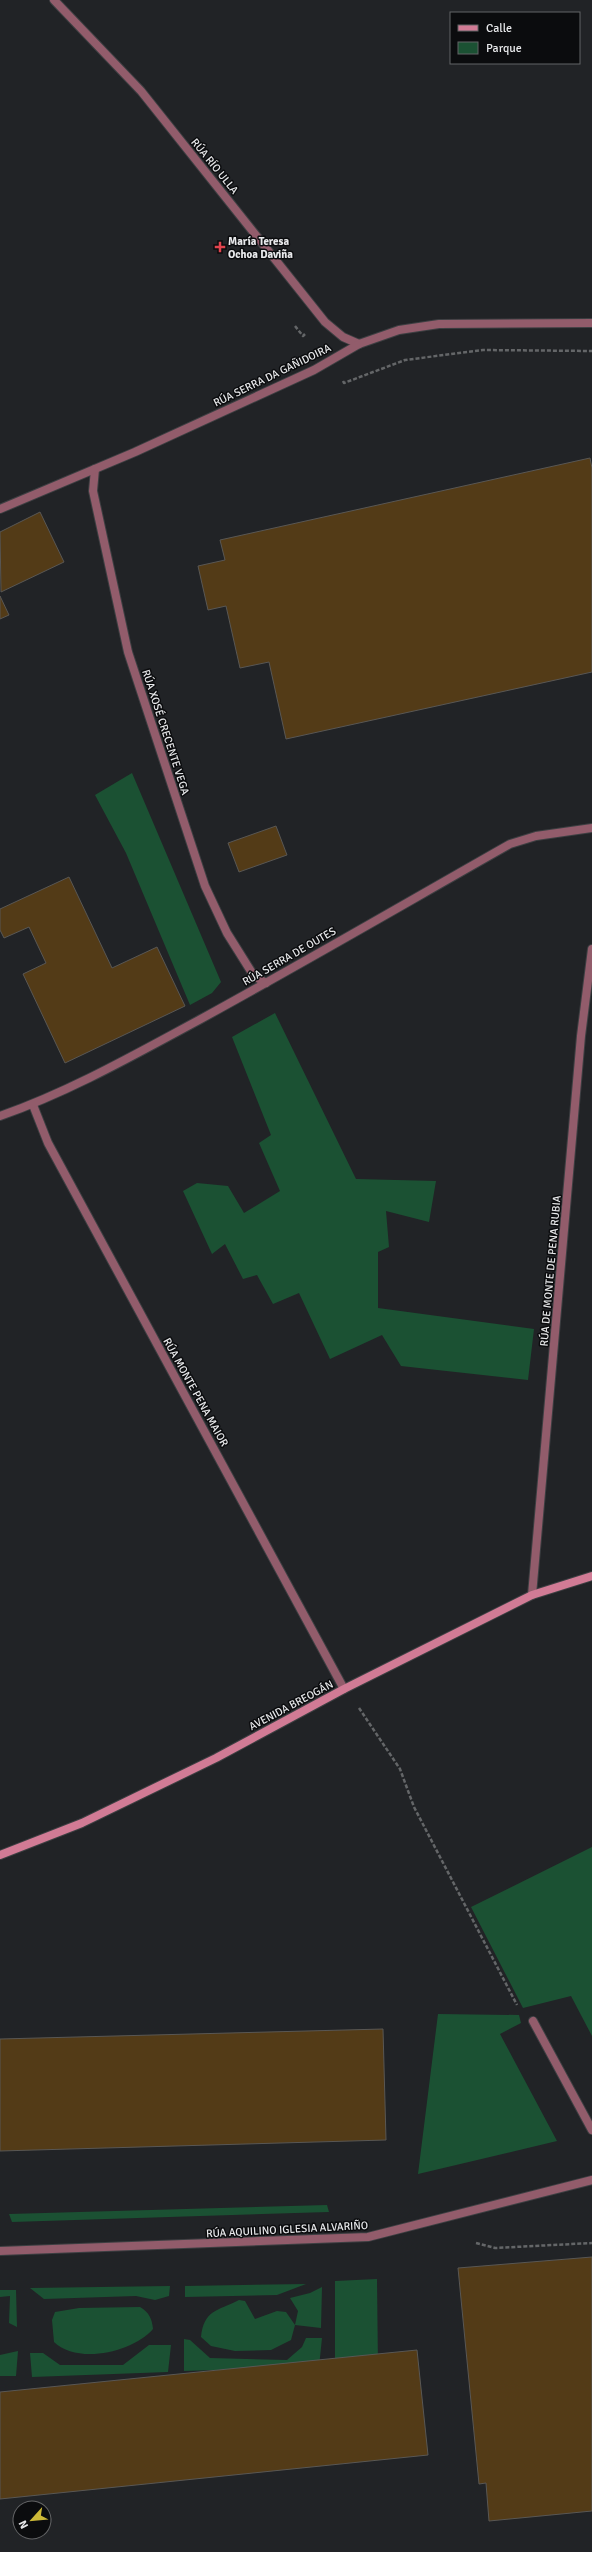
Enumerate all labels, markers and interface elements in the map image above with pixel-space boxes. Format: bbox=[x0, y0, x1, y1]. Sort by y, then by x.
legend bbox=[450, 12, 580, 64]
text: Calle bbox=[486, 21, 512, 36]
text: Parque bbox=[486, 41, 522, 56]
street label: RÚA RÍO ULLA bbox=[188, 135, 242, 197]
place label: María Teresa Ochoa Daviña bbox=[228, 235, 293, 261]
marker: María Teresa Ochoa Daviña bbox=[215, 242, 225, 252]
street label: RÚA SERRA DA GAÑIDOIRA bbox=[211, 340, 333, 410]
street label: RÚA XOSÉ CRECENTE VEGA bbox=[139, 668, 193, 797]
street label: RÚA SERRA DE OUTES bbox=[240, 924, 338, 988]
street label: RÚA DE MONTE DE PENA RUBIA bbox=[536, 1195, 564, 1347]
street label: RÚA MONTE PENA MAIOR bbox=[160, 1335, 232, 1449]
street label: AVENIDA BREOGÁN bbox=[246, 1677, 336, 1733]
street label: RÚA AQUILINO IGLESIA ALVARIÑO bbox=[206, 2218, 368, 2240]
north arrow bbox=[12, 2500, 52, 2540]
text: N bbox=[16, 2518, 31, 2531]

